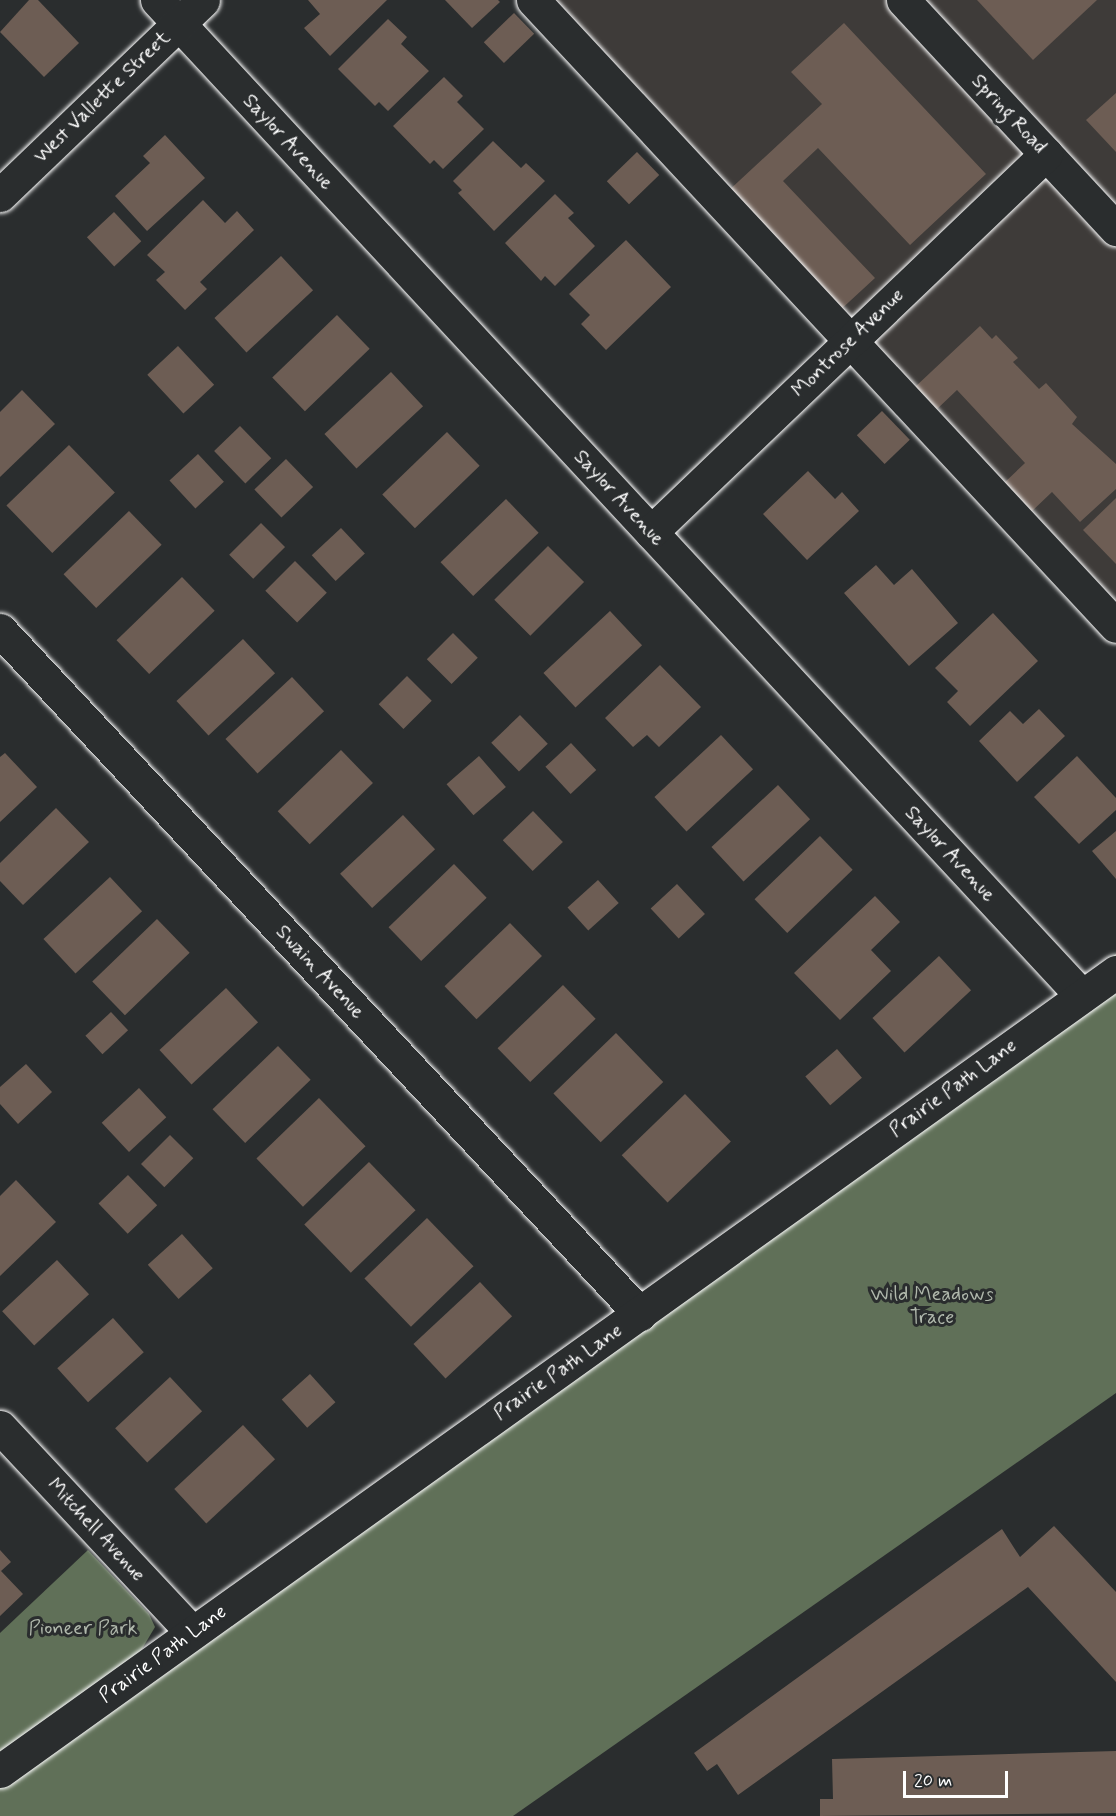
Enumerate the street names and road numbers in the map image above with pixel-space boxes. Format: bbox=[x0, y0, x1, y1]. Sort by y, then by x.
street label: West Vallette Street bbox=[29, 26, 175, 168]
street label: Spring Road bbox=[967, 70, 1051, 158]
street label: Saylor Avenue bbox=[238, 90, 338, 194]
street label: Montrose Avenue bbox=[786, 283, 910, 403]
street label: Saylor Avenue bbox=[569, 446, 669, 550]
street label: Saylor Avenue bbox=[900, 802, 1000, 906]
street label: Swain Avenue bbox=[269, 919, 371, 1025]
street label: Prairie Path Lane bbox=[885, 1034, 1021, 1142]
street label: Prairie Path Lane bbox=[489, 1319, 627, 1425]
street label: Mitchell Avenue bbox=[41, 1472, 151, 1588]
street label: Prairie Path Lane bbox=[95, 1600, 231, 1708]

